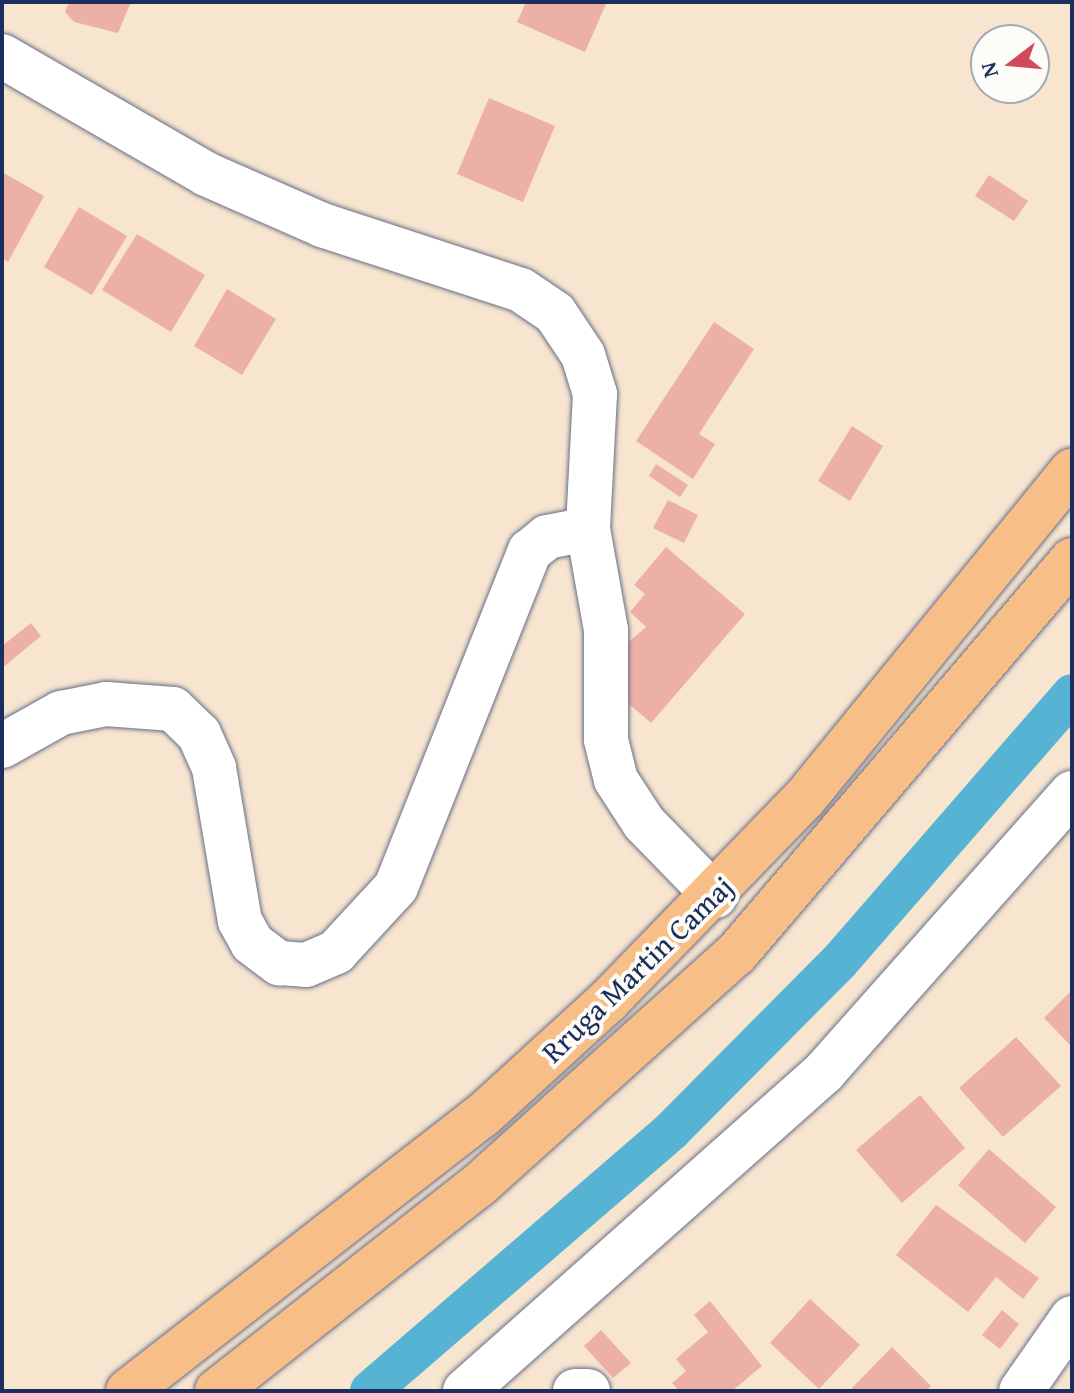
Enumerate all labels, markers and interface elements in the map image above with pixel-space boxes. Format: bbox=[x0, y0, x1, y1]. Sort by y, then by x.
north arrow bbox=[970, 24, 1050, 104]
text: N bbox=[971, 59, 1006, 82]
street label: Rruga Martin Camaj bbox=[534, 868, 740, 1070]

